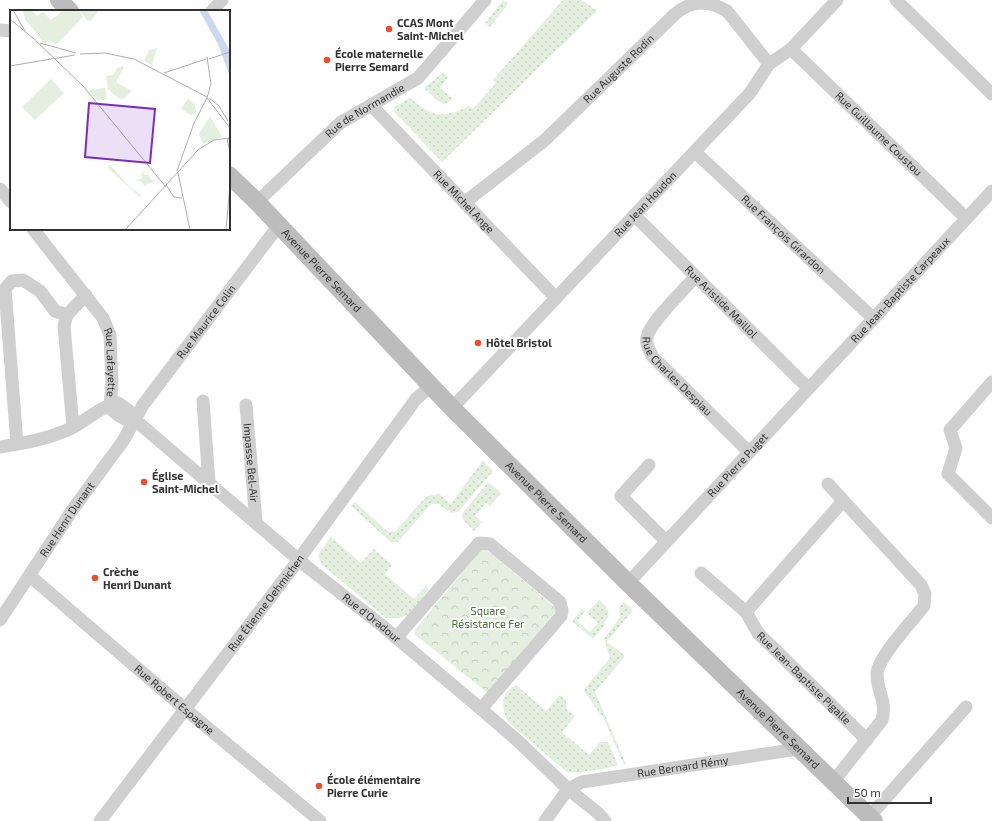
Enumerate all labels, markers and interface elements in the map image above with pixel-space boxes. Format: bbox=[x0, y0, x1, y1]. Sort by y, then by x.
inset map bbox=[10, 10, 230, 230]
place label: CCAS Mont Saint-Michel bbox=[397, 16, 464, 42]
marker: CCAS Mont Saint-Michel bbox=[384, 24, 394, 34]
street label: Rue Auguste Rodin bbox=[580, 31, 656, 106]
place label: École maternelle Pierre Semard bbox=[335, 46, 423, 73]
marker: École maternelle Pierre Semard bbox=[322, 55, 332, 65]
street label: Rue de Normandie bbox=[322, 80, 407, 140]
street label: Rue Guillaume Coustou bbox=[833, 89, 925, 178]
street label: Rue Michel Ange bbox=[431, 167, 497, 236]
street label: Rue Jean Houdon bbox=[611, 168, 679, 239]
street label: Rue François Girardon bbox=[739, 192, 828, 276]
street label: Avenue Pierre Semard bbox=[280, 226, 365, 314]
street label: Rue Jean-Baptiste Carpeaux bbox=[847, 234, 952, 345]
street label: Rue Aristide Maillol bbox=[683, 263, 761, 341]
street label: Rue Maurice Colin bbox=[174, 282, 238, 361]
street label: Rue Lafayette bbox=[102, 326, 119, 398]
place label: Hôtel Bristol bbox=[486, 336, 552, 349]
street label: Rue Charles Despiau bbox=[641, 337, 715, 418]
marker: Hôtel Bristol bbox=[473, 338, 483, 348]
street label: Impasse Bel-Air bbox=[242, 423, 261, 503]
street label: Rue Pierre Puget bbox=[704, 430, 770, 499]
street label: Avenue Pierre Semard bbox=[503, 458, 591, 545]
place label: Église Saint-Michel bbox=[152, 468, 219, 495]
marker: Église Saint-Michel bbox=[139, 477, 149, 487]
street label: Rue Henri Dunant bbox=[37, 479, 97, 559]
street label: Rue Étienne Oehmichen bbox=[225, 552, 306, 653]
place label: Crèche Henri Dunant bbox=[103, 565, 172, 591]
marker: Crèche Henri Dunant bbox=[90, 573, 100, 583]
street label: Rue d'Oradour bbox=[340, 590, 404, 645]
park label: Square Résistance Fer bbox=[452, 604, 525, 630]
street label: Rue Jean-Baptiste Pigalle bbox=[755, 629, 854, 727]
street label: Rue Robert Espagne bbox=[132, 662, 217, 737]
street label: Avenue Pierre Semard bbox=[735, 685, 823, 771]
street label: Rue Bernard Rémy bbox=[636, 753, 729, 780]
place label: École élémentaire Pierre Curie bbox=[327, 772, 421, 799]
scale bar bbox=[848, 779, 931, 805]
marker: École élémentaire Pierre Curie bbox=[314, 781, 324, 791]
text: 50 m bbox=[854, 785, 881, 799]

